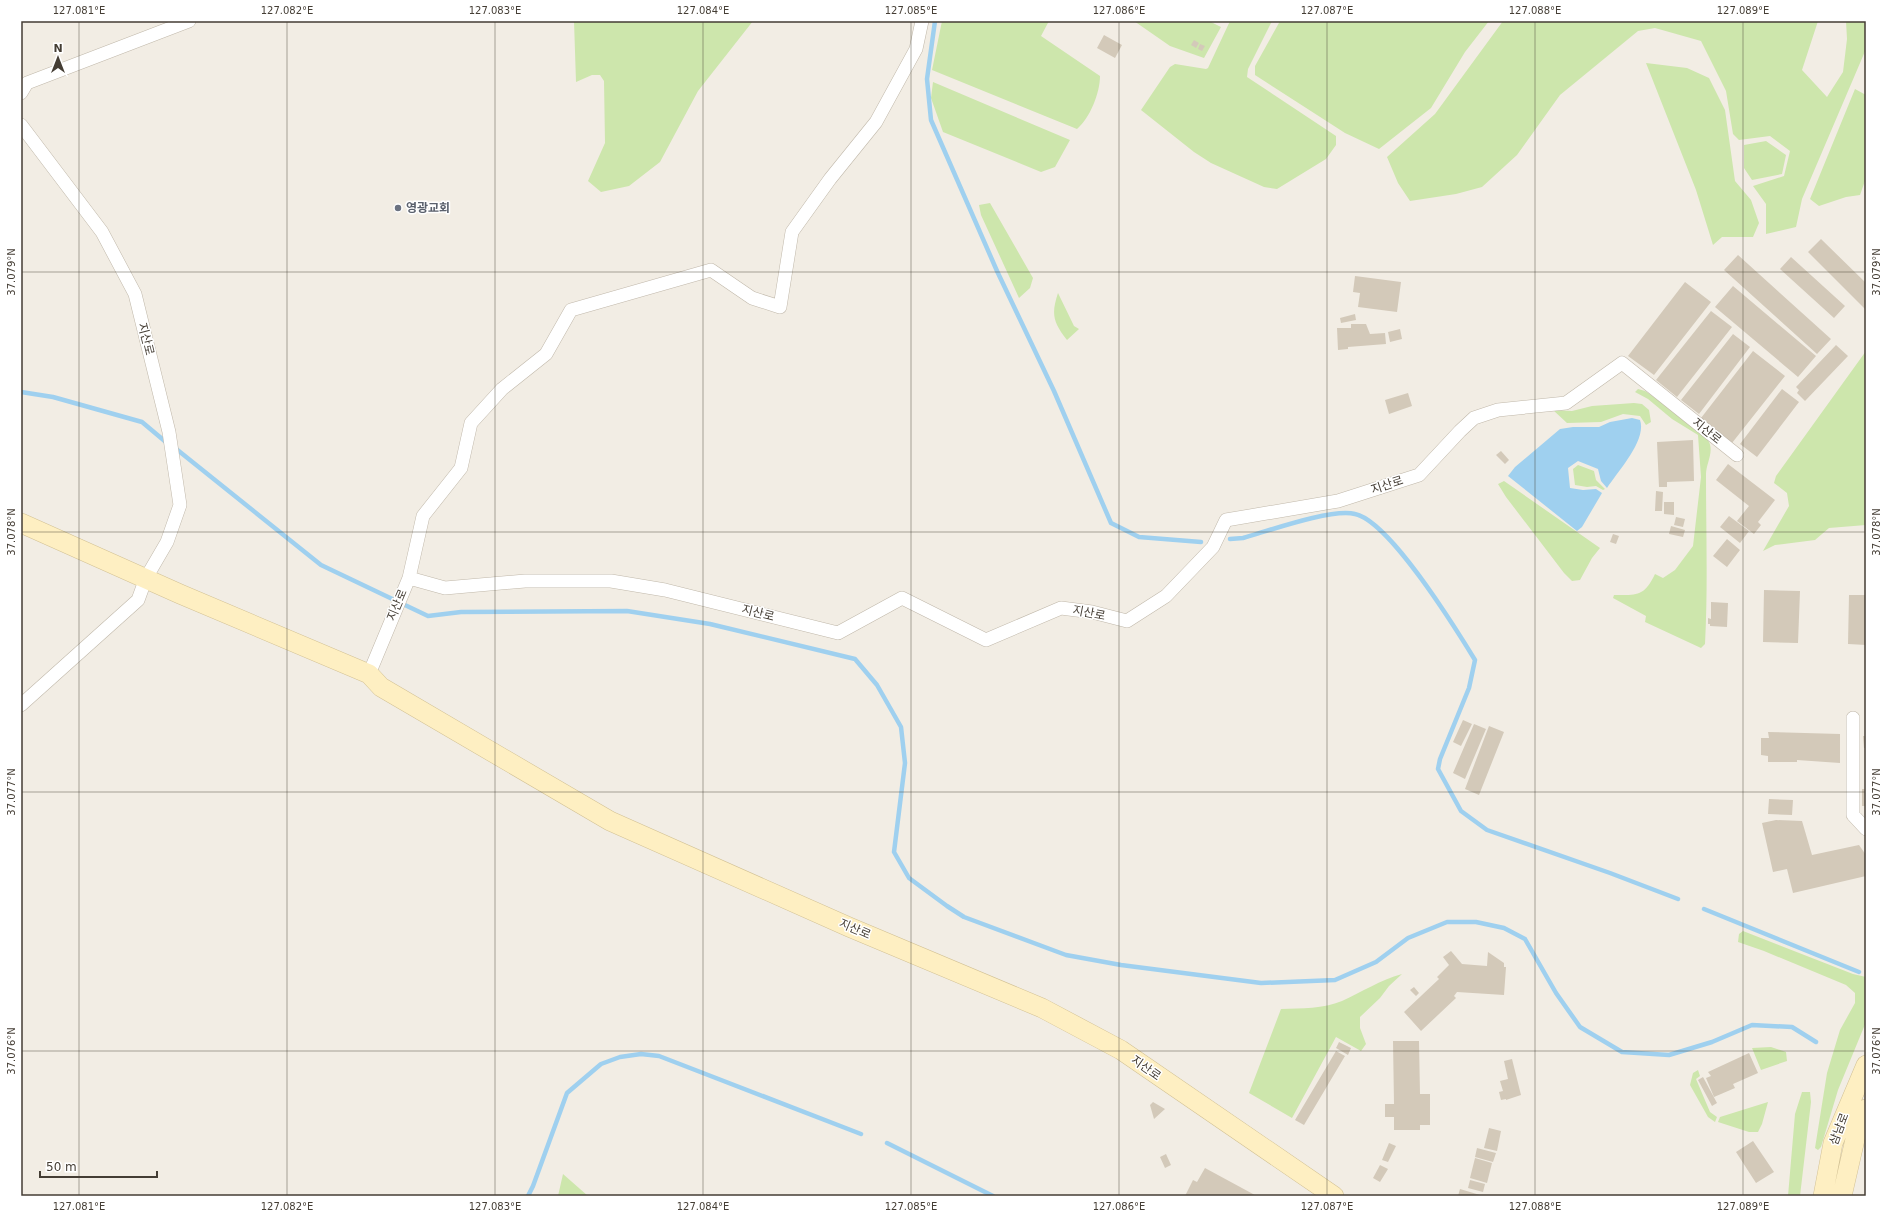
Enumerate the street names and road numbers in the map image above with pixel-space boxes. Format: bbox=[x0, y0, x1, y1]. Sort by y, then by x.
street label: 지산로 bbox=[135, 321, 157, 357]
street label: 지산로 bbox=[1690, 415, 1724, 447]
street label: 지산로 bbox=[1369, 473, 1405, 497]
street label: 지산로 bbox=[384, 587, 410, 623]
street label: 지산로 bbox=[740, 602, 776, 624]
street label: 지산로 bbox=[1071, 603, 1107, 623]
street label: 지산로 bbox=[837, 916, 873, 942]
street label: 지산로 bbox=[1128, 1053, 1164, 1083]
street label: 삼남로 bbox=[1827, 1111, 1851, 1147]

